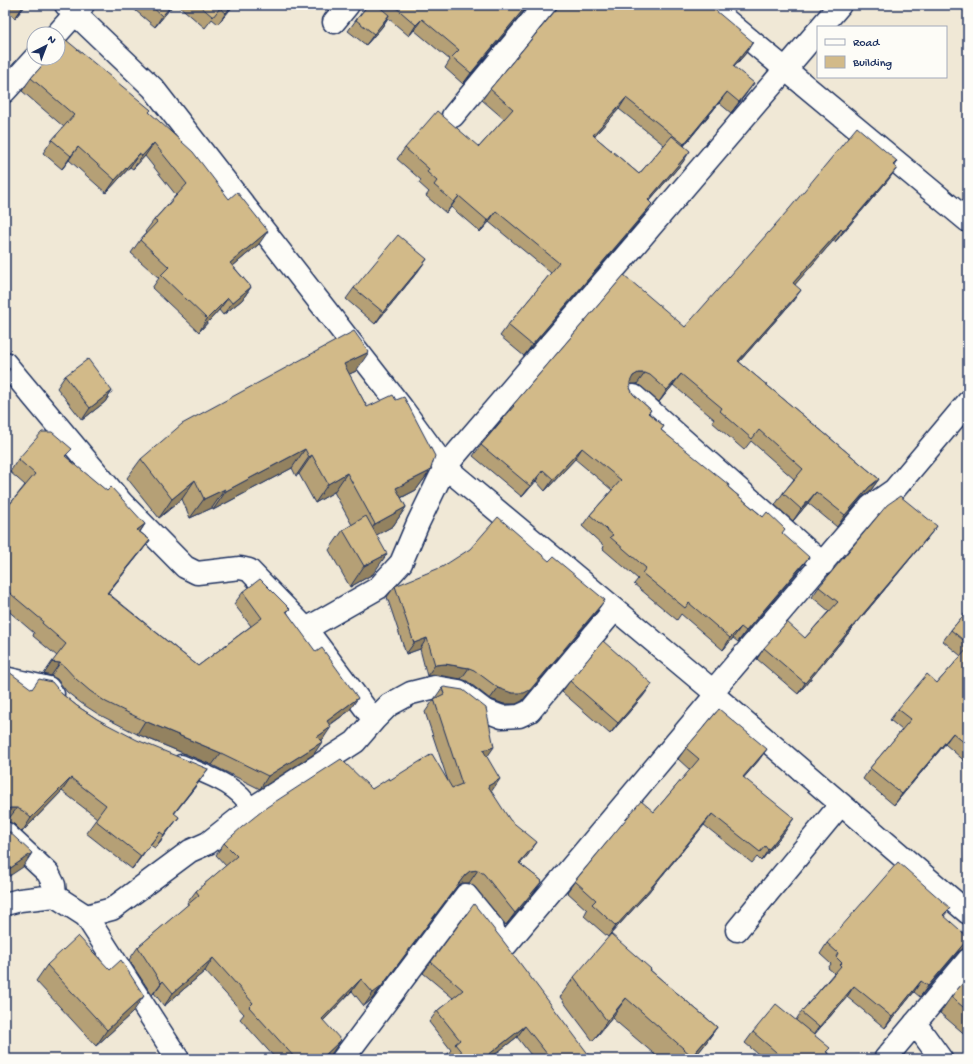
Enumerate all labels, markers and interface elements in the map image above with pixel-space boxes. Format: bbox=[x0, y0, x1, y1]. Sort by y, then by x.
north arrow bbox=[26, 26, 66, 66]
legend bbox=[817, 26, 947, 78]
text: N bbox=[45, 33, 58, 47]
text: Road bbox=[853, 37, 880, 51]
text: Building bbox=[852, 57, 892, 71]

